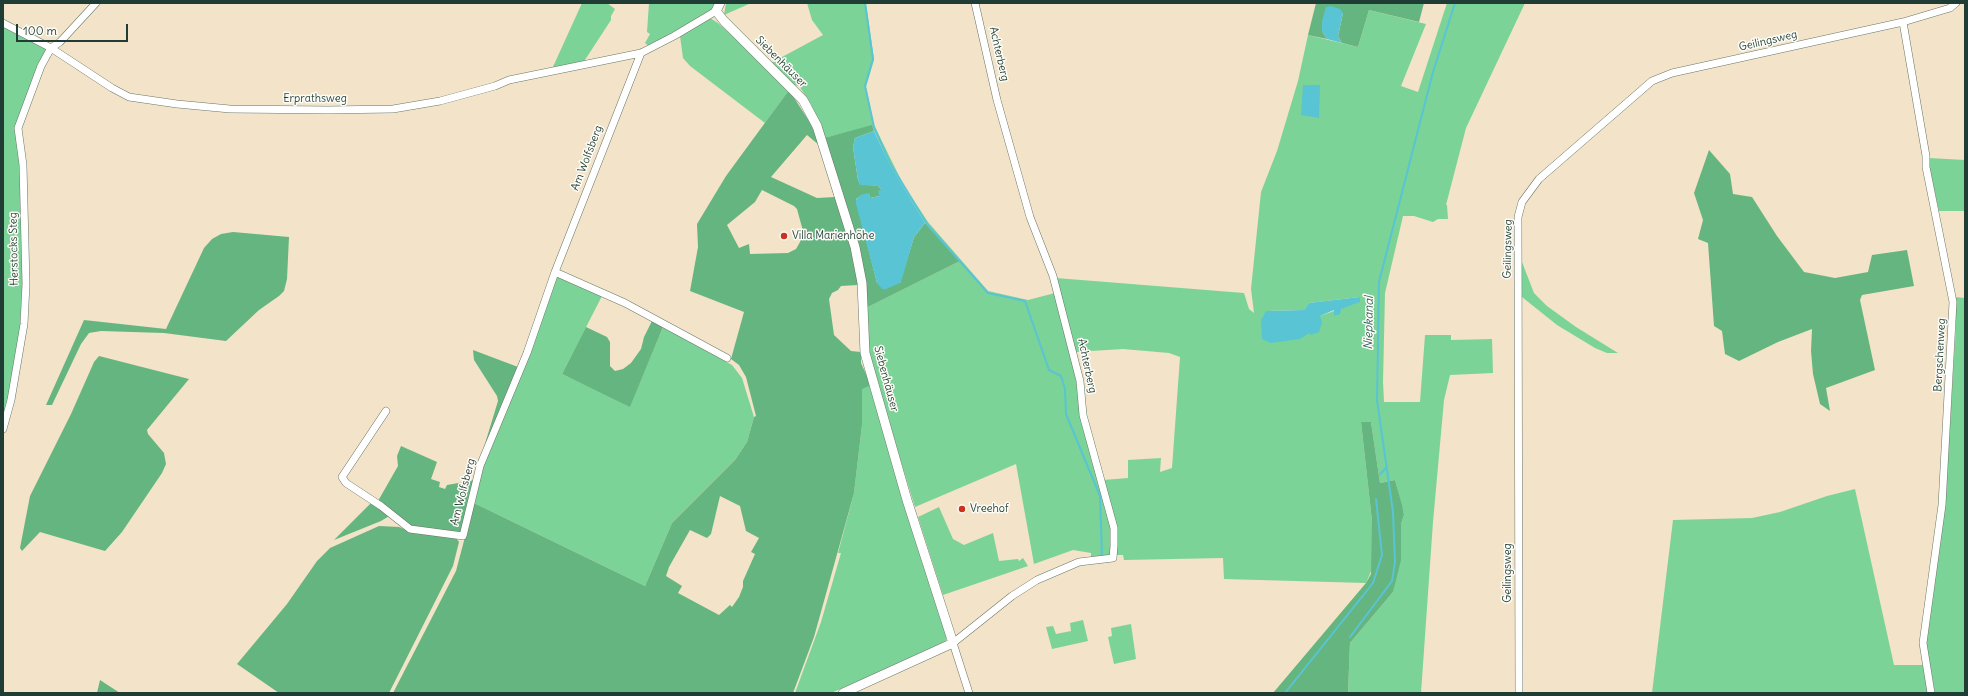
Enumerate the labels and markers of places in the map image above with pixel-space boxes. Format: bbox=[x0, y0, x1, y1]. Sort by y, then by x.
place label: Villa Marienhöhe bbox=[792, 229, 874, 243]
marker: Villa Marienhöhe bbox=[779, 231, 789, 241]
place label: Vreehof bbox=[970, 502, 1009, 516]
marker: Vreehof bbox=[957, 504, 967, 514]

